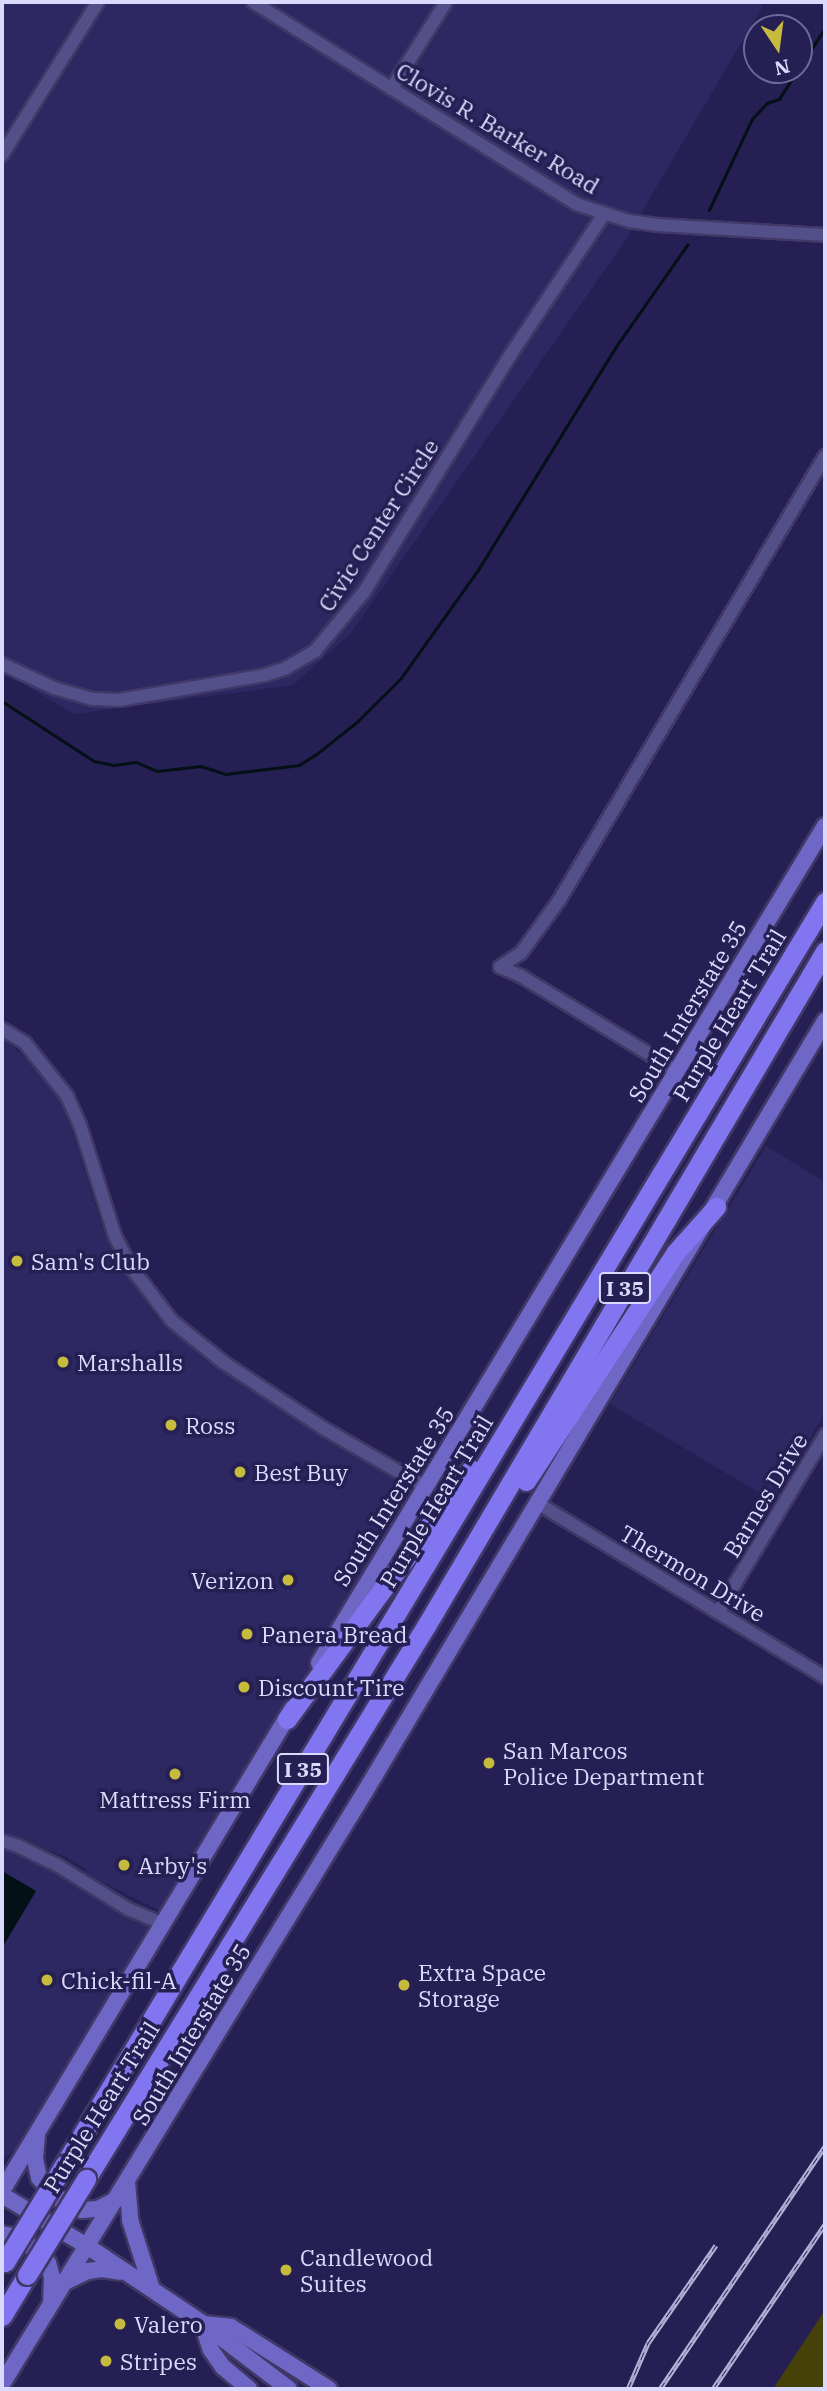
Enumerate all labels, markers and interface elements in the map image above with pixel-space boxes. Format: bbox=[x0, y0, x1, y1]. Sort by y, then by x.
north arrow bbox=[743, 14, 813, 84]
text: N bbox=[772, 54, 792, 81]
street label: Clovis R. Barker Road bbox=[391, 56, 605, 200]
street label: Civic Center Circle bbox=[312, 434, 444, 616]
street label: South Interstate 35 bbox=[622, 915, 752, 1107]
street label: Purple Heart Trail bbox=[667, 924, 791, 1106]
place label: Sam's Club bbox=[31, 1247, 150, 1275]
marker: Sam's Club bbox=[9, 1253, 25, 1269]
road number: I 35 bbox=[599, 1270, 651, 1306]
place label: Marshalls bbox=[77, 1348, 183, 1376]
marker: Marshalls bbox=[55, 1354, 71, 1370]
street label: South Interstate 35 bbox=[327, 1401, 459, 1591]
street label: Purple Heart Trail bbox=[374, 1410, 498, 1592]
place label: Ross bbox=[185, 1411, 235, 1439]
marker: Ross bbox=[163, 1417, 179, 1433]
street label: Barnes Drive bbox=[717, 1428, 813, 1562]
place label: Best Buy bbox=[254, 1458, 348, 1486]
marker: Best Buy bbox=[232, 1464, 248, 1480]
street label: Thermon Drive bbox=[615, 1519, 771, 1627]
place label: Verizon bbox=[191, 1566, 274, 1594]
marker: Verizon bbox=[280, 1572, 296, 1588]
place label: Panera Bread bbox=[261, 1620, 407, 1648]
marker: Panera Bread bbox=[239, 1626, 255, 1642]
place label: Discount Tire bbox=[258, 1673, 404, 1701]
marker: Discount Tire bbox=[236, 1679, 252, 1695]
place label: San Marcos Police Department bbox=[503, 1736, 704, 1790]
road number: I 35 bbox=[277, 1752, 329, 1786]
marker: San Marcos Police Department bbox=[481, 1755, 497, 1771]
marker: Mattress Firm bbox=[167, 1766, 183, 1782]
place label: Mattress Firm bbox=[99, 1785, 251, 1813]
place label: Arby's bbox=[138, 1851, 207, 1879]
marker: Arby's bbox=[116, 1857, 132, 1873]
street label: South Interstate 35 bbox=[126, 1938, 256, 2130]
place label: Extra Space Storage bbox=[418, 1958, 546, 2012]
place label: Chick-fil-A bbox=[61, 1966, 177, 1994]
marker: Chick-fil-A bbox=[39, 1972, 55, 1988]
marker: Extra Space Storage bbox=[396, 1977, 412, 1993]
street label: Purple Heart Trail bbox=[37, 2017, 165, 2197]
place label: Candlewood Suites bbox=[300, 2243, 433, 2297]
marker: Candlewood Suites bbox=[278, 2262, 294, 2278]
place label: Valero bbox=[134, 2310, 203, 2338]
marker: Valero bbox=[112, 2316, 128, 2332]
place label: Stripes bbox=[120, 2347, 197, 2375]
marker: Stripes bbox=[98, 2353, 114, 2369]

